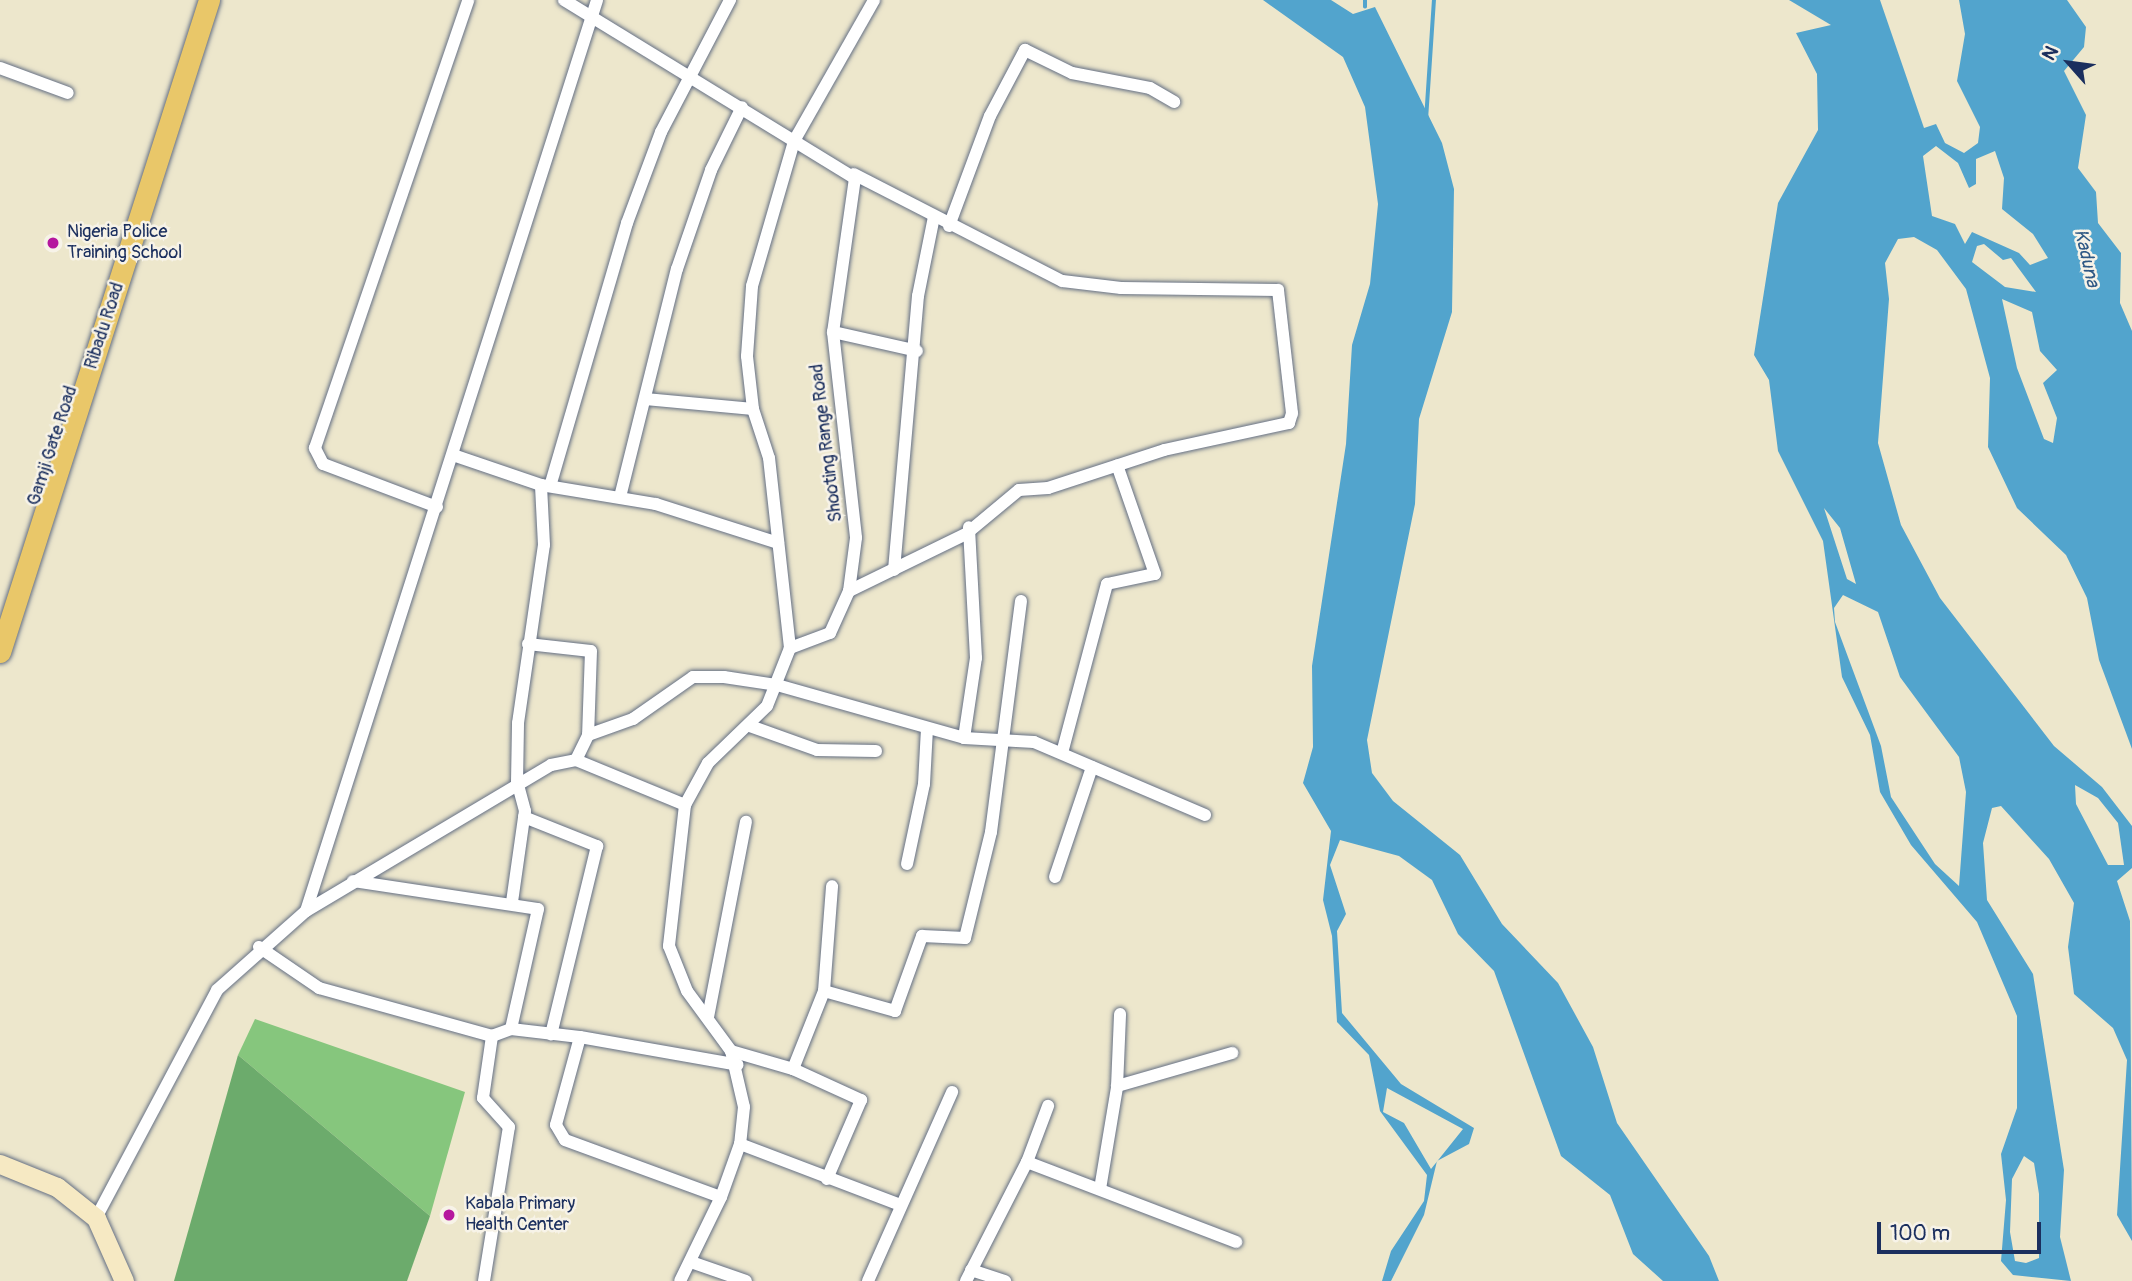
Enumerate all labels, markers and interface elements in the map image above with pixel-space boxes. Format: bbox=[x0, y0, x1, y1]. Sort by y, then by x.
north arrow bbox=[2034, 28, 2104, 98]
text: N bbox=[2037, 42, 2064, 64]
place label: Nigeria Police Training School bbox=[67, 222, 182, 264]
water label: Kaduna bbox=[2068, 227, 2104, 289]
marker: Nigeria Police Training School bbox=[45, 235, 61, 251]
street label: Ribadu Road bbox=[81, 280, 129, 372]
street label: Shooting Range Road bbox=[807, 363, 847, 523]
street label: Gamji Gate Road bbox=[23, 383, 83, 509]
place label: Kabala Primary Health Center bbox=[465, 1194, 575, 1236]
marker: Kabala Primary Health Center bbox=[439, 1205, 459, 1225]
scale bar bbox=[1880, 1208, 2044, 1252]
text: 100 m bbox=[1890, 1220, 1950, 1247]

